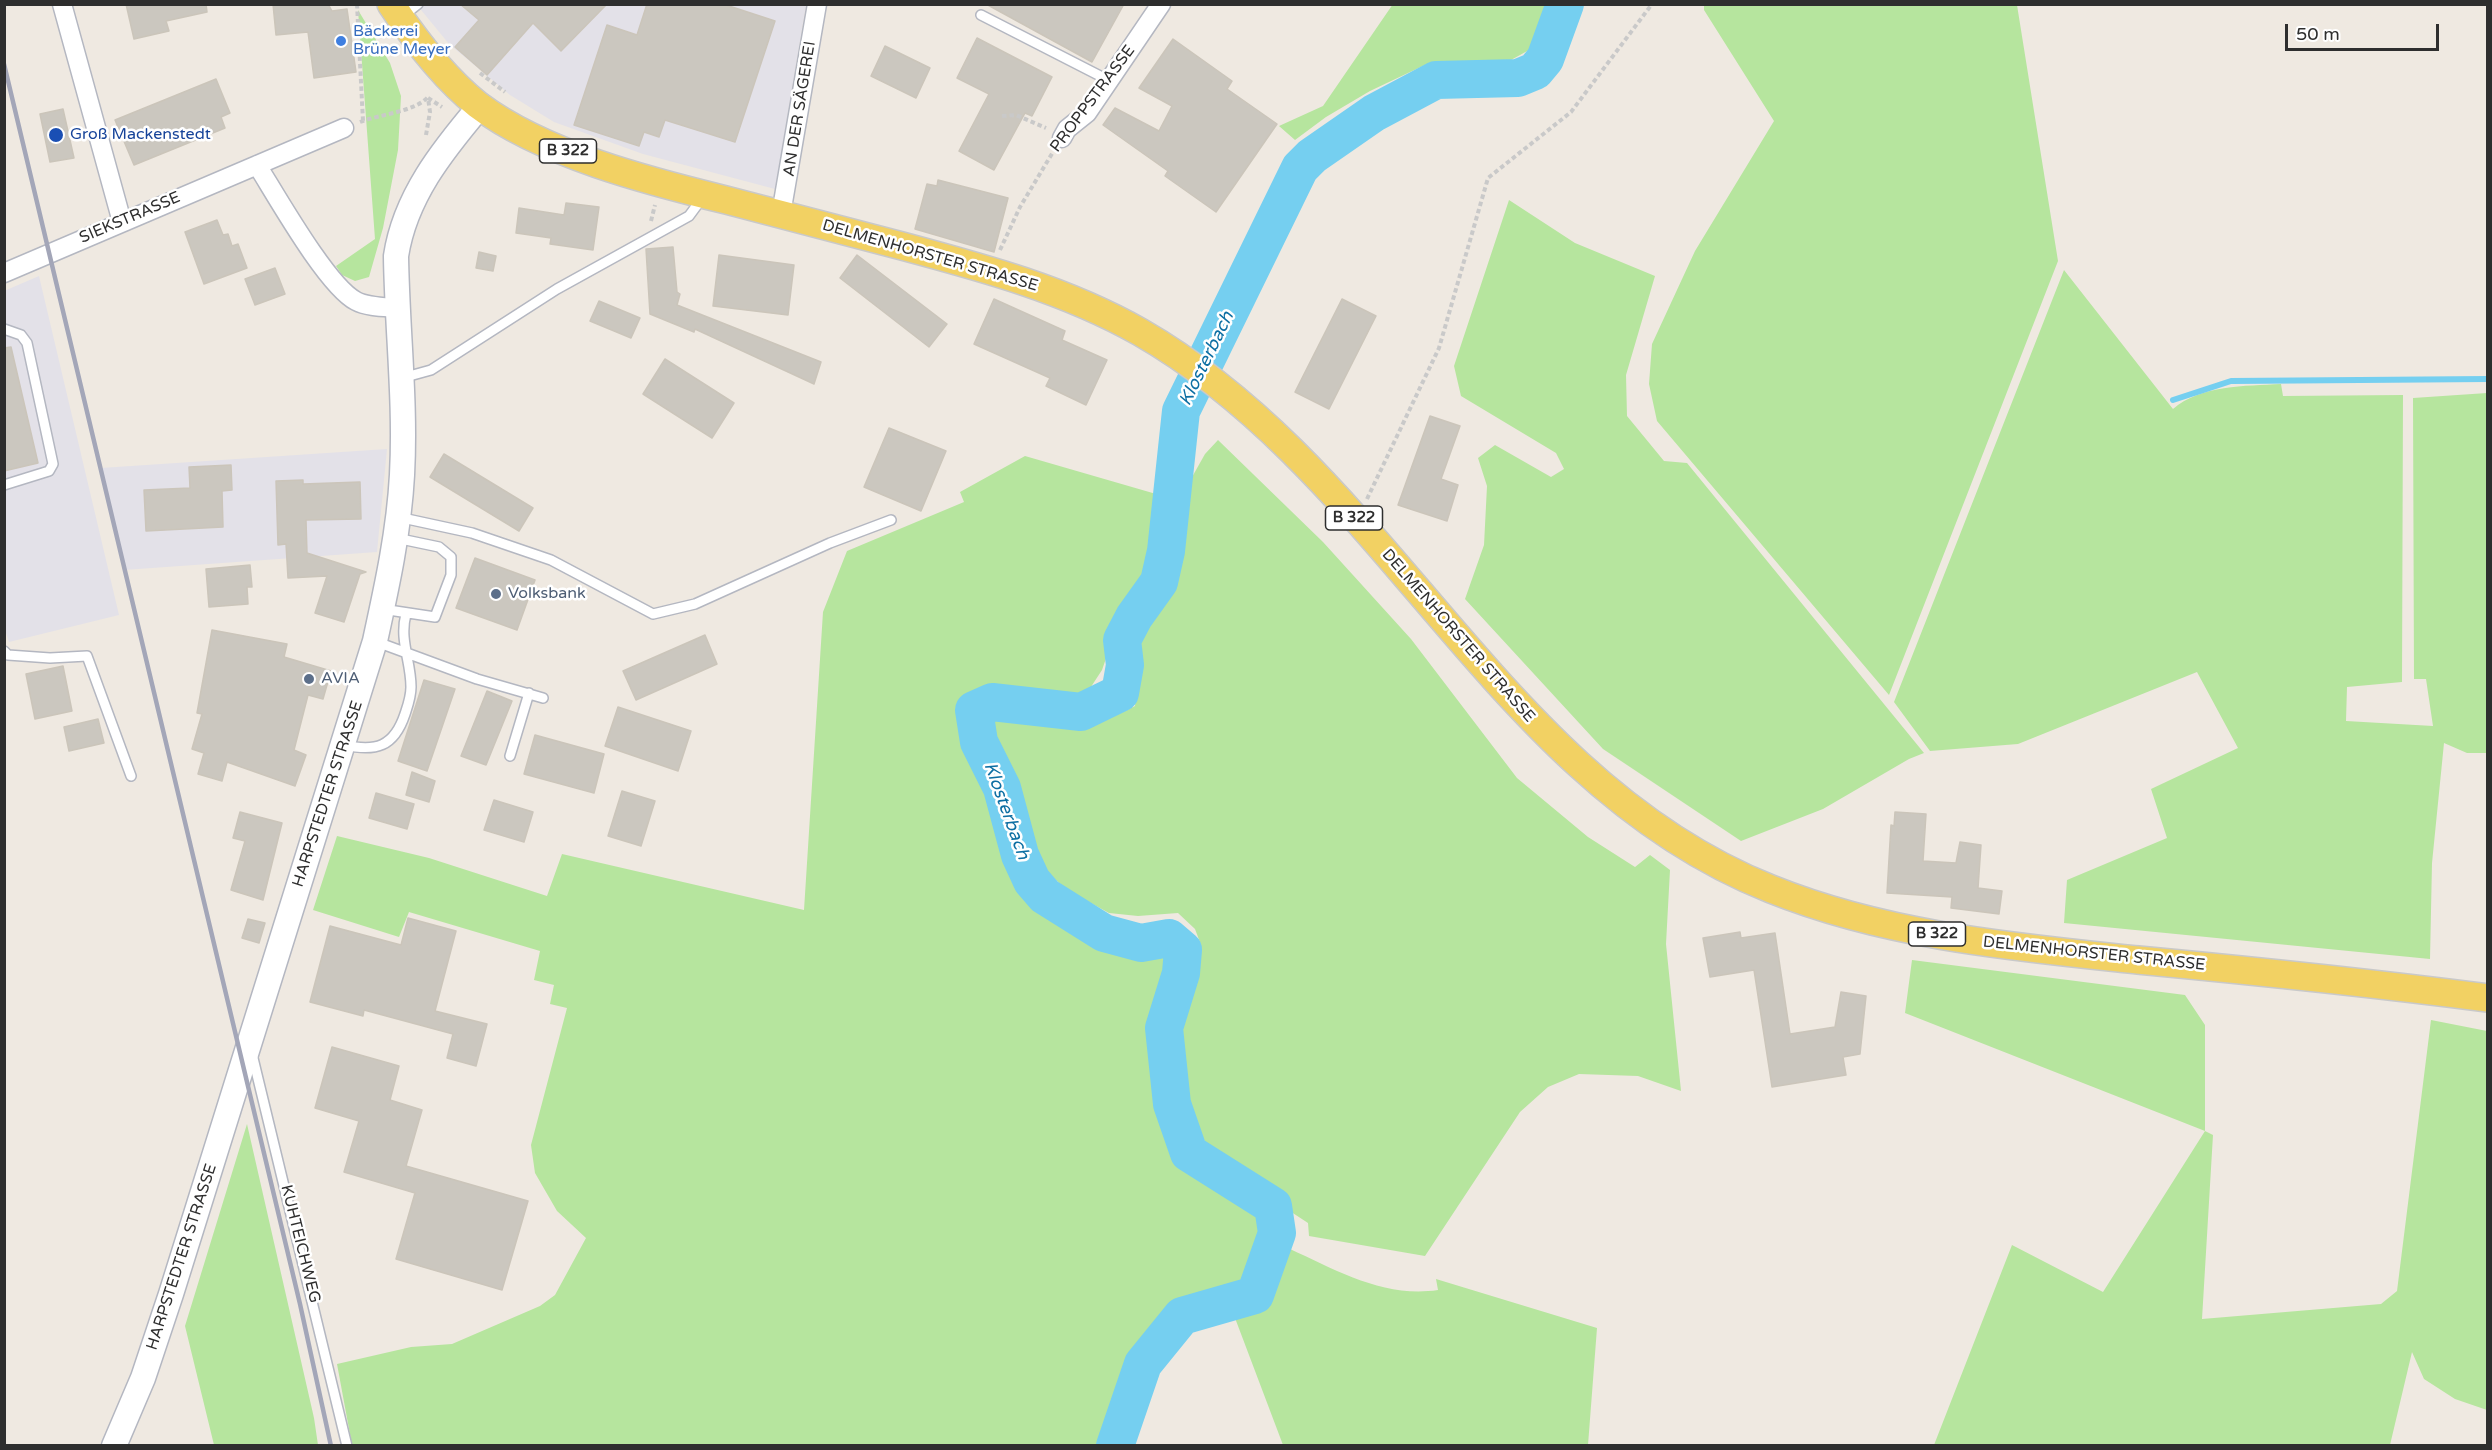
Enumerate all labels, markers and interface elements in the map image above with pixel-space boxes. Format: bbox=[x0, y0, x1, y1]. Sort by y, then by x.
scale bar bbox=[2288, 12, 2442, 50]
place label: Bäckerei Brüne Meyer bbox=[353, 22, 451, 60]
text: 50 m bbox=[2296, 23, 2340, 45]
marker: Bäckerei Brüne Meyer bbox=[334, 34, 348, 48]
street label: AN DER SÄGEREI bbox=[780, 40, 820, 178]
street label: PROPPSTRASSE bbox=[1047, 42, 1139, 156]
place label: Groß Mackenstedt bbox=[70, 125, 211, 145]
marker: Groß Mackenstedt bbox=[47, 126, 65, 144]
road number: B 322 bbox=[540, 139, 596, 163]
street label: SIEKSTRASSE bbox=[77, 188, 183, 248]
street label: DELMENHORSTER STRASSE bbox=[820, 216, 1040, 296]
water label: Klosterbach bbox=[1175, 308, 1239, 410]
road number: B 322 bbox=[1326, 506, 1382, 530]
street label: DELMENHORSTER STRASSE bbox=[1377, 545, 1539, 727]
place label: Volksbank bbox=[508, 584, 586, 604]
marker: Volksbank bbox=[489, 587, 503, 601]
place label: AVIA bbox=[321, 669, 360, 689]
marker: AVIA bbox=[302, 672, 316, 686]
street label: HARPSTEDTER STRASSE bbox=[289, 698, 367, 890]
water label: Klosterbach bbox=[978, 759, 1034, 863]
road number: B 322 bbox=[1908, 922, 1966, 946]
street label: DELMENHORSTER STRASSE bbox=[1982, 933, 2206, 975]
street label: HARPSTEDTER STRASSE bbox=[143, 1161, 221, 1353]
street label: KUHTEICHWEG bbox=[276, 1183, 324, 1305]

